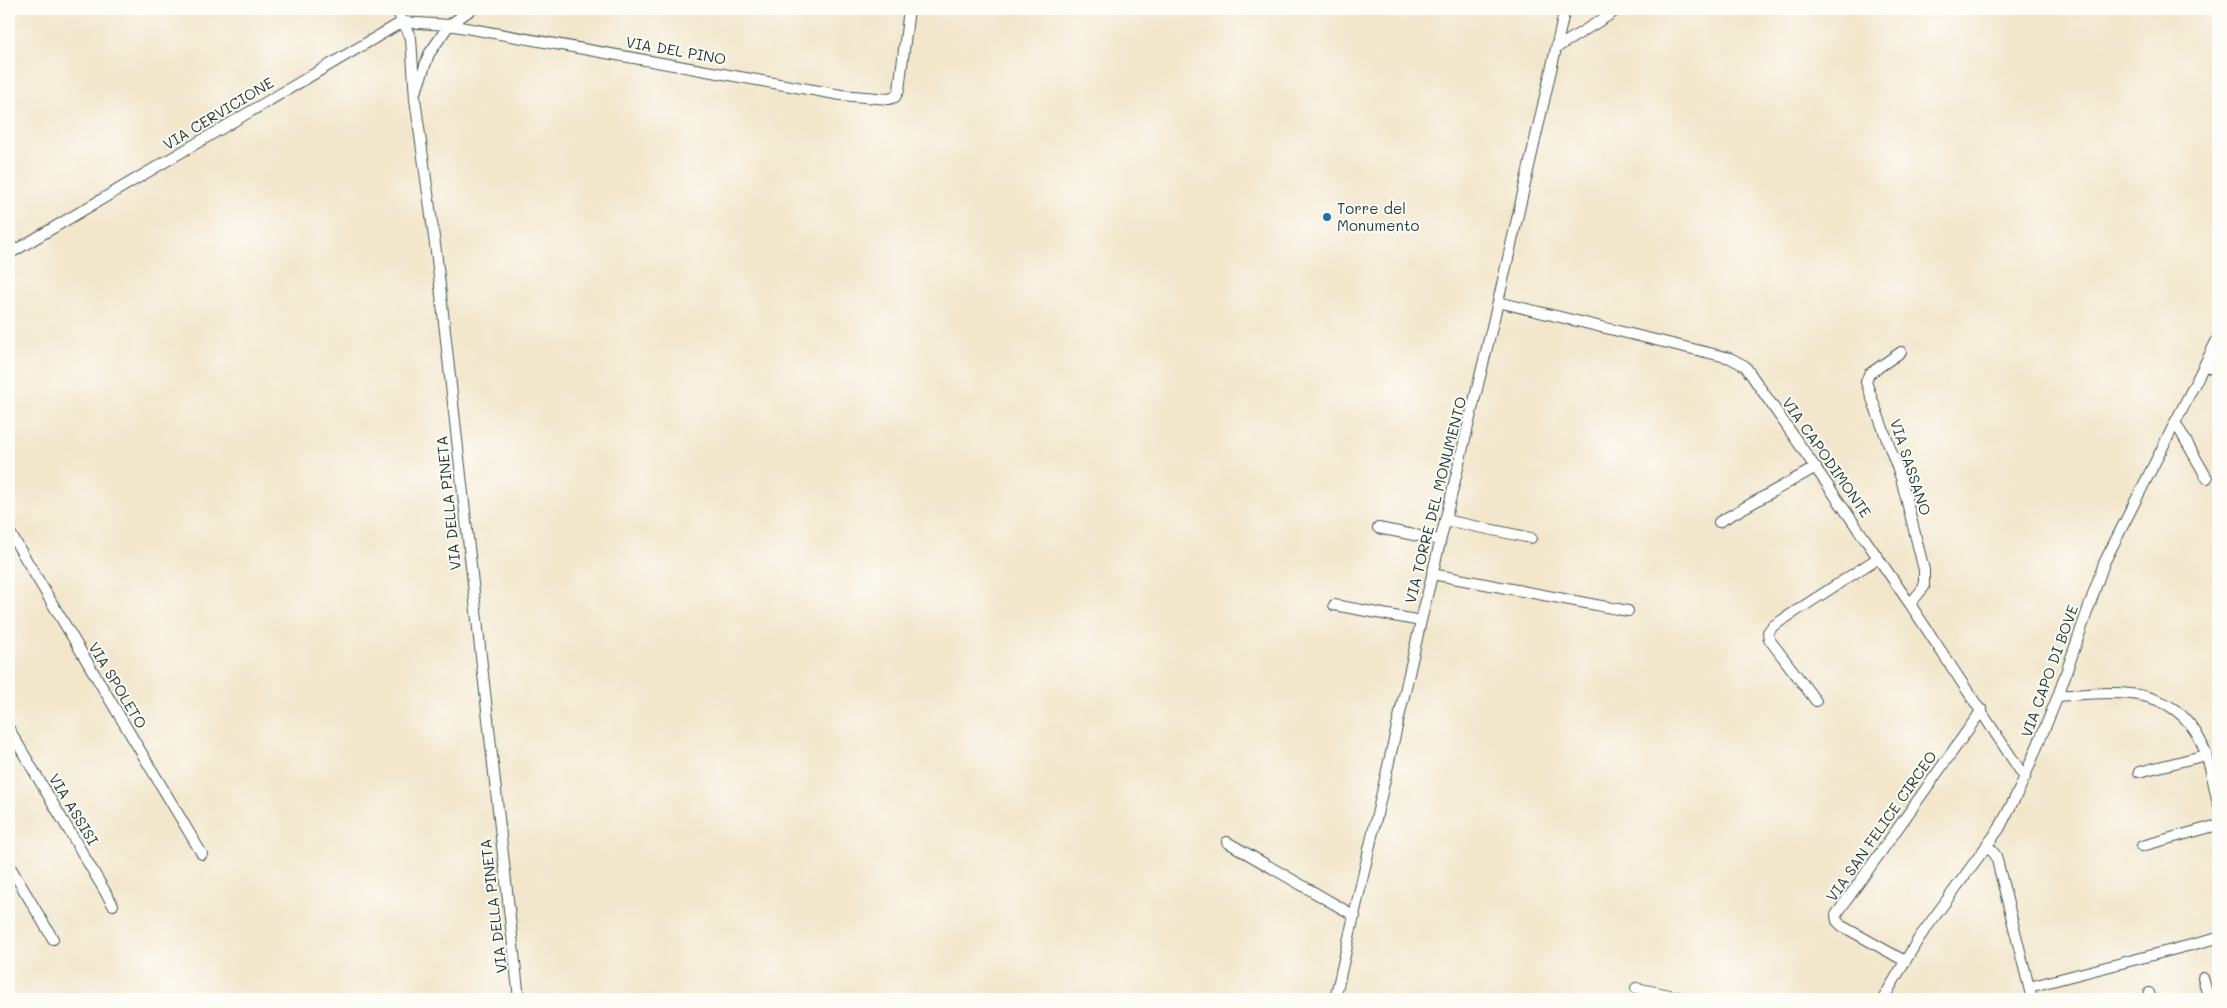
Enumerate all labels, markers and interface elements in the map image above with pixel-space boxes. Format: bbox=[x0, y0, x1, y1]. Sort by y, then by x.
street label: VIA DEL PINO bbox=[624, 31, 728, 69]
street label: VIA CERVICIONE bbox=[159, 72, 277, 154]
place label: Torre del Monumento bbox=[1337, 198, 1420, 235]
marker: Torre del Monumento bbox=[1321, 211, 1333, 223]
street label: VIA CAPODIMONTE bbox=[1778, 393, 1876, 521]
street label: VIA TORRE DEL MONUMENTO bbox=[1400, 394, 1470, 606]
street label: VIA SASSANO bbox=[1886, 416, 1936, 518]
street label: VIA DELLA PINETA bbox=[431, 435, 465, 571]
street label: VIA CAPO DI BOVE bbox=[2016, 602, 2082, 740]
street label: VIA SPOLETO bbox=[84, 638, 152, 732]
street label: VIA SAN FELICE CIRCEO bbox=[1821, 747, 1941, 905]
street label: VIA ASSISI bbox=[45, 769, 103, 849]
street label: VIA DELLA PINETA bbox=[475, 838, 511, 974]

